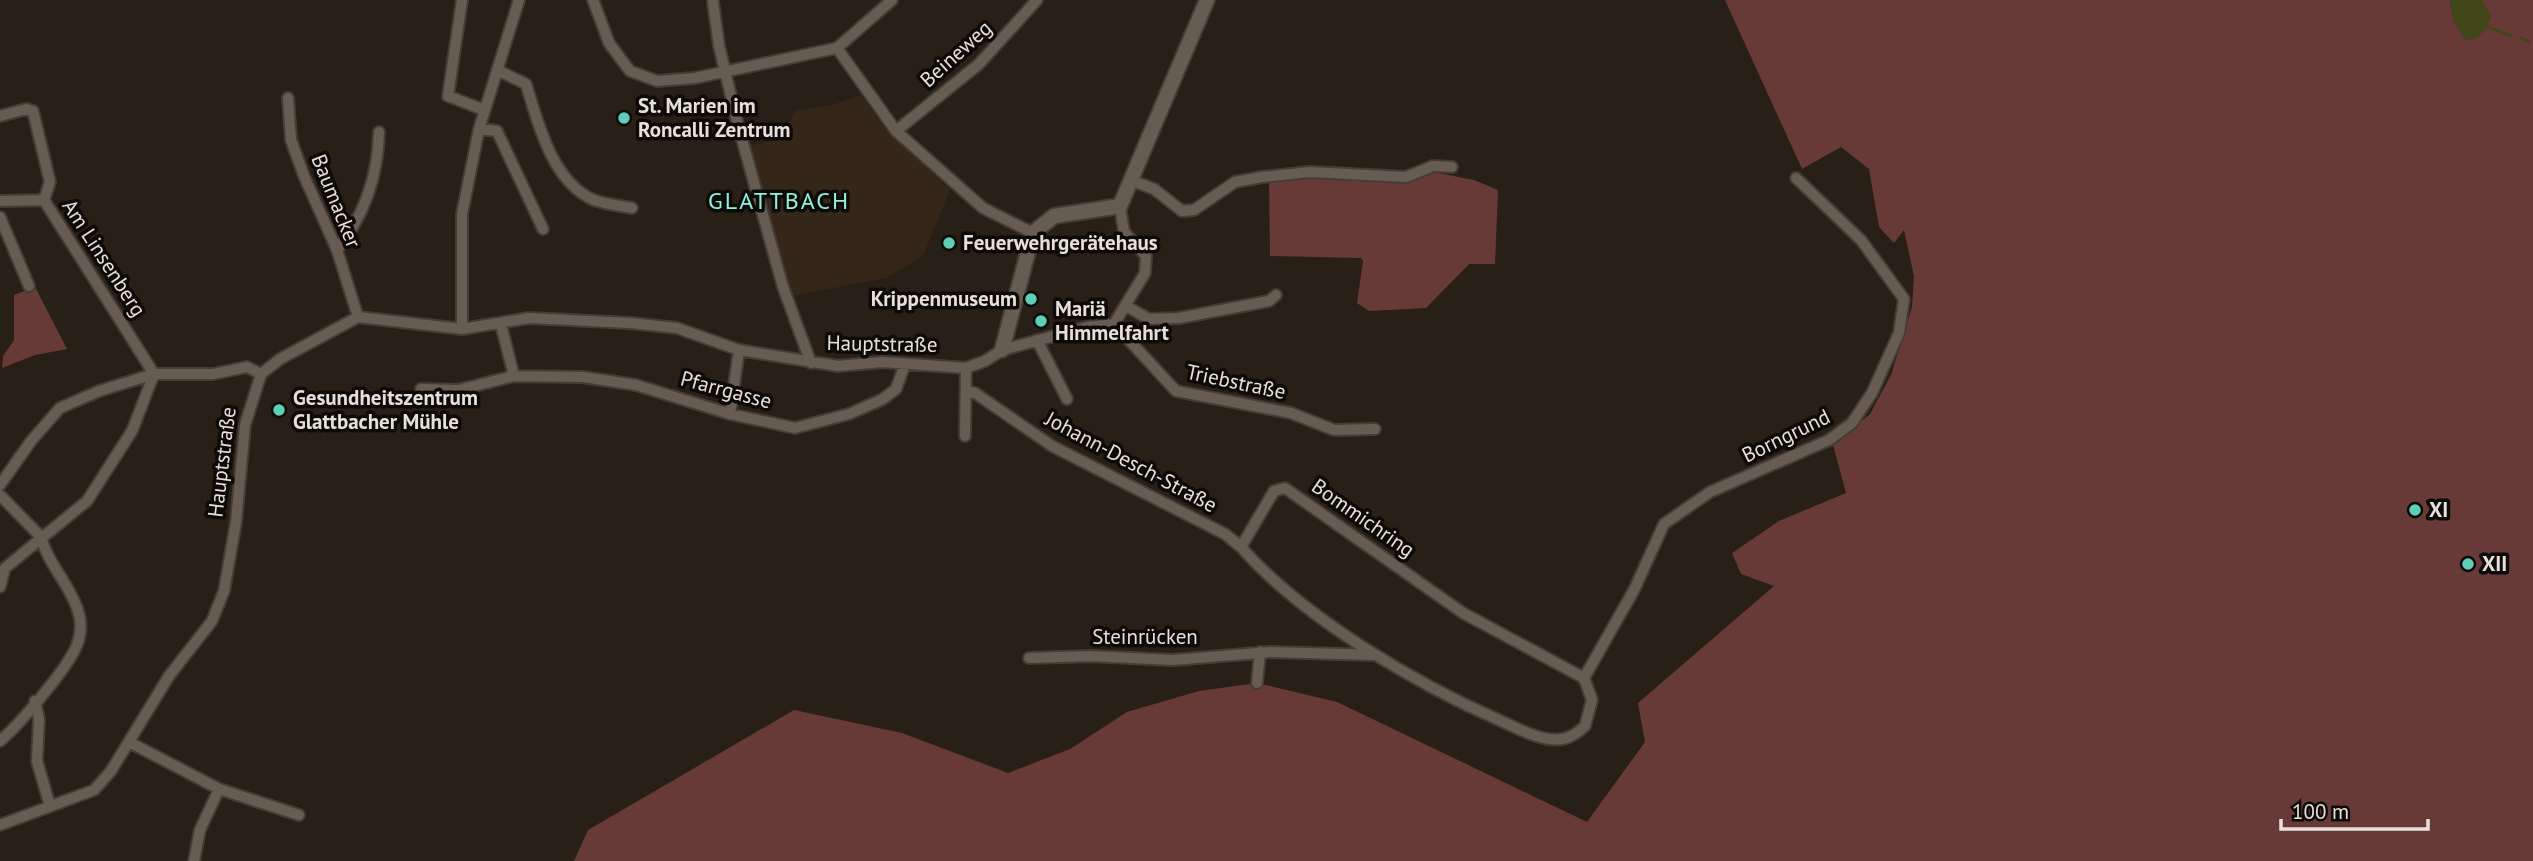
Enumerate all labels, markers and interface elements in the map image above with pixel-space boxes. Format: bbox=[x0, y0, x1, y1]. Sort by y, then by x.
street label: Beineweg bbox=[914, 14, 997, 93]
place label: St. Marien im Roncalli Zentrum bbox=[638, 92, 790, 143]
marker: St. Marien im Roncalli Zentrum bbox=[616, 110, 632, 126]
street label: Baumacker bbox=[305, 150, 367, 252]
district label: GLATTBACH bbox=[708, 185, 850, 216]
street label: Am Linsenberg bbox=[57, 194, 152, 321]
place label: Feuerwehrgerätehaus bbox=[963, 229, 1158, 256]
marker: Feuerwehrgerätehaus bbox=[941, 235, 957, 251]
place label: Krippenmuseum bbox=[871, 285, 1017, 312]
marker: Krippenmuseum bbox=[1023, 291, 1039, 307]
place label: Mariä Himmelfahrt bbox=[1055, 295, 1170, 346]
marker: Mariä Himmelfahrt bbox=[1033, 313, 1049, 329]
street label: Hauptstraße bbox=[826, 329, 938, 358]
street label: Triebstraße bbox=[1184, 358, 1288, 405]
street label: Pfarrgasse bbox=[678, 364, 775, 415]
place label: Gesundheitszentrum Glattbacher Mühle bbox=[293, 384, 478, 435]
marker: Gesundheitszentrum Glattbacher Mühle bbox=[271, 402, 287, 418]
street label: Borngrund bbox=[1737, 403, 1834, 468]
street label: Johann-Desch-Straße bbox=[1040, 404, 1222, 518]
street label: Hauptstraße bbox=[201, 405, 242, 519]
street label: Bommichring bbox=[1306, 472, 1420, 563]
place label: XI bbox=[2429, 496, 2448, 523]
marker: XI bbox=[2407, 502, 2423, 518]
place label: XII bbox=[2482, 550, 2507, 577]
marker: XII bbox=[2460, 556, 2476, 572]
street label: Steinrücken bbox=[1092, 623, 1198, 650]
scale bar bbox=[2281, 788, 2428, 832]
text: 100 m bbox=[2292, 798, 2349, 825]

